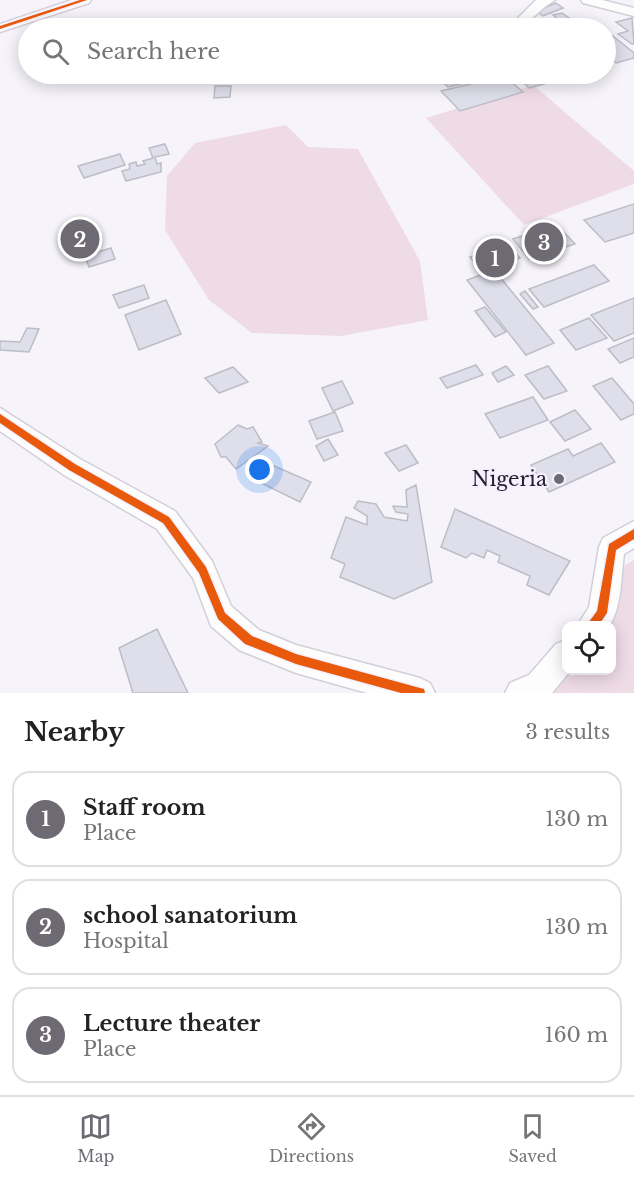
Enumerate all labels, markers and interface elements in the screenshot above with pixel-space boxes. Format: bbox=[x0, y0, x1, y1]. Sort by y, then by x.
search box bbox=[18, 18, 616, 84]
icon: search bbox=[39, 35, 72, 68]
text: Search here bbox=[87, 38, 220, 65]
pin: 2 bbox=[60, 216, 100, 262]
pin: 3 bbox=[524, 220, 564, 264]
pin: 1 bbox=[476, 236, 514, 280]
your location bbox=[245, 455, 274, 484]
place label: Nigeria bbox=[472, 467, 548, 491]
marker: Nigeria bbox=[552, 472, 566, 486]
map controls bbox=[562, 621, 616, 675]
button: locate bbox=[562, 621, 616, 675]
text: Nearby bbox=[24, 716, 125, 748]
text: 3 results bbox=[526, 720, 610, 744]
text: Staff room bbox=[83, 794, 206, 821]
text: 1 bbox=[41, 807, 50, 831]
text: 130 m bbox=[545, 807, 608, 831]
text: Place bbox=[83, 821, 137, 845]
text: school sanatorium bbox=[83, 902, 297, 929]
text: 2 bbox=[39, 915, 52, 939]
text: 130 m bbox=[545, 915, 608, 939]
text: Hospital bbox=[83, 929, 169, 953]
text: Lecture theater bbox=[83, 1010, 260, 1037]
text: 3 bbox=[39, 1023, 52, 1047]
text: 160 m bbox=[545, 1023, 608, 1047]
text: Place bbox=[83, 1037, 137, 1061]
tab: Map bbox=[77, 1110, 114, 1166]
tab: Directions bbox=[269, 1110, 354, 1166]
tab: Saved bbox=[508, 1110, 557, 1166]

